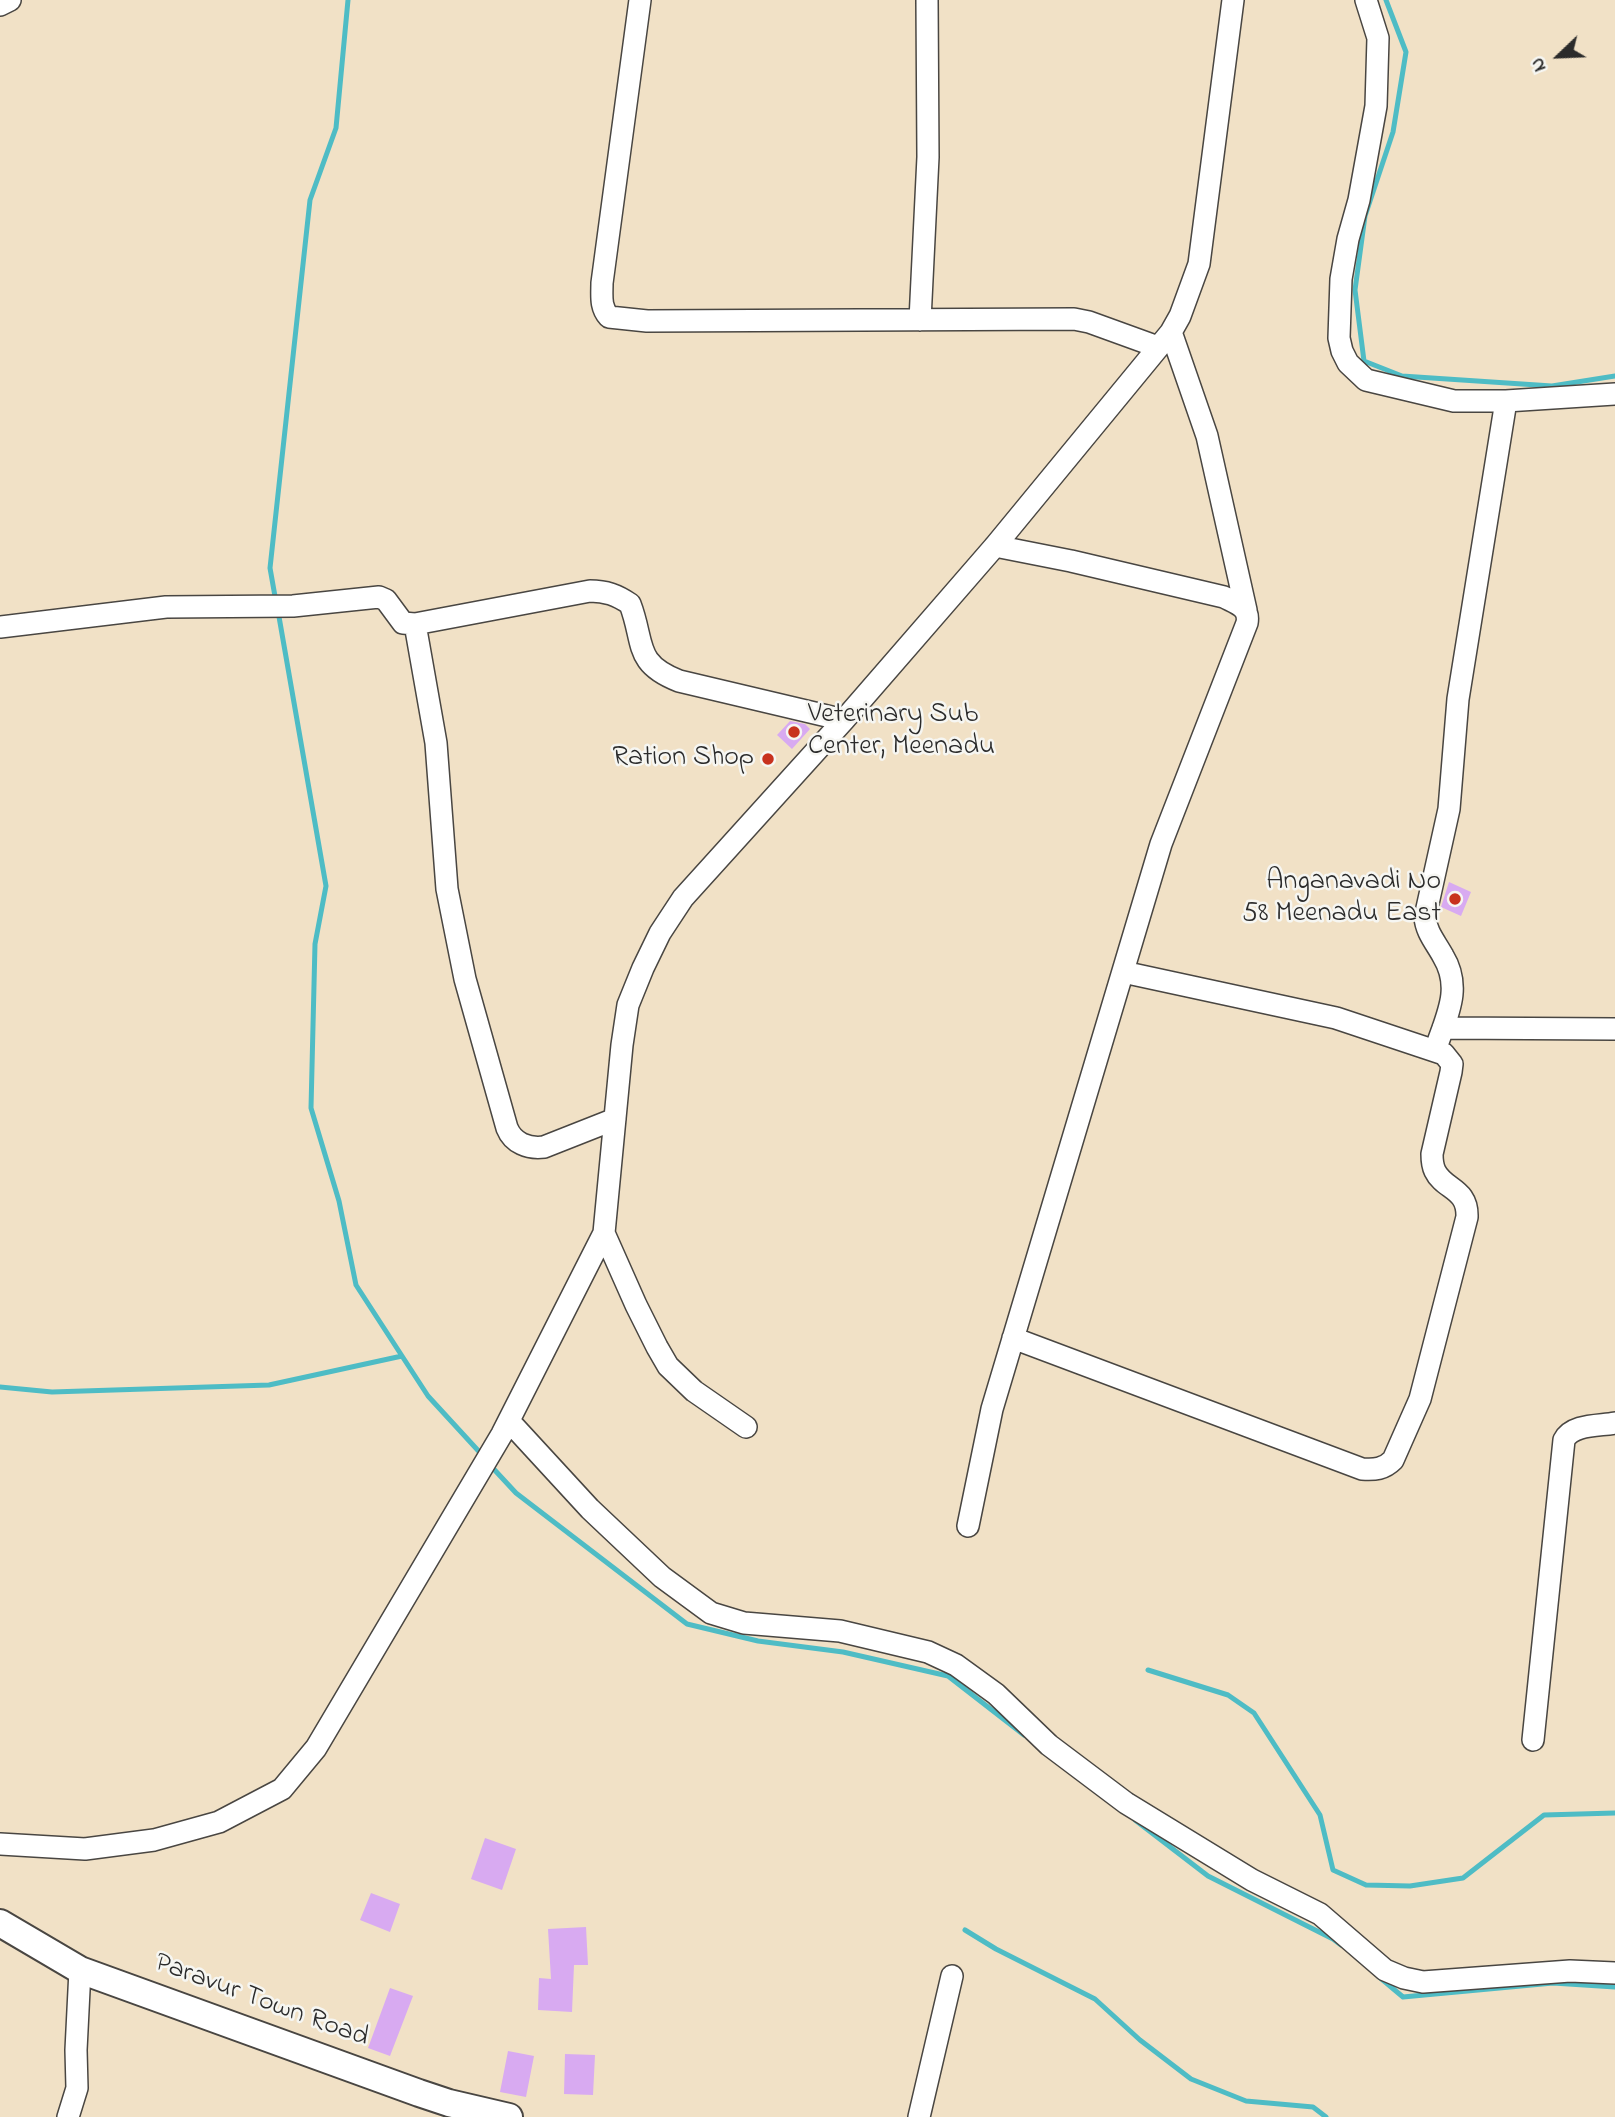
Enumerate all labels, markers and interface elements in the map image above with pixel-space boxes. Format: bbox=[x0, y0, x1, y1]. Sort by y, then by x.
north arrow bbox=[1524, 21, 1594, 91]
text: N bbox=[1524, 53, 1554, 76]
place label: Veterinary Sub Center, Meenadu bbox=[808, 699, 995, 765]
marker: Veterinary Sub Center, Meenadu bbox=[786, 724, 802, 740]
place label: Ration Shop bbox=[613, 742, 754, 776]
marker: Ration Shop bbox=[760, 751, 776, 767]
place label: Anganavadi No 58 Meenadu East bbox=[1242, 866, 1441, 932]
marker: Anganavadi No 58 Meenadu East bbox=[1447, 891, 1463, 907]
street label: Paravur Town Road bbox=[149, 1948, 373, 2056]

